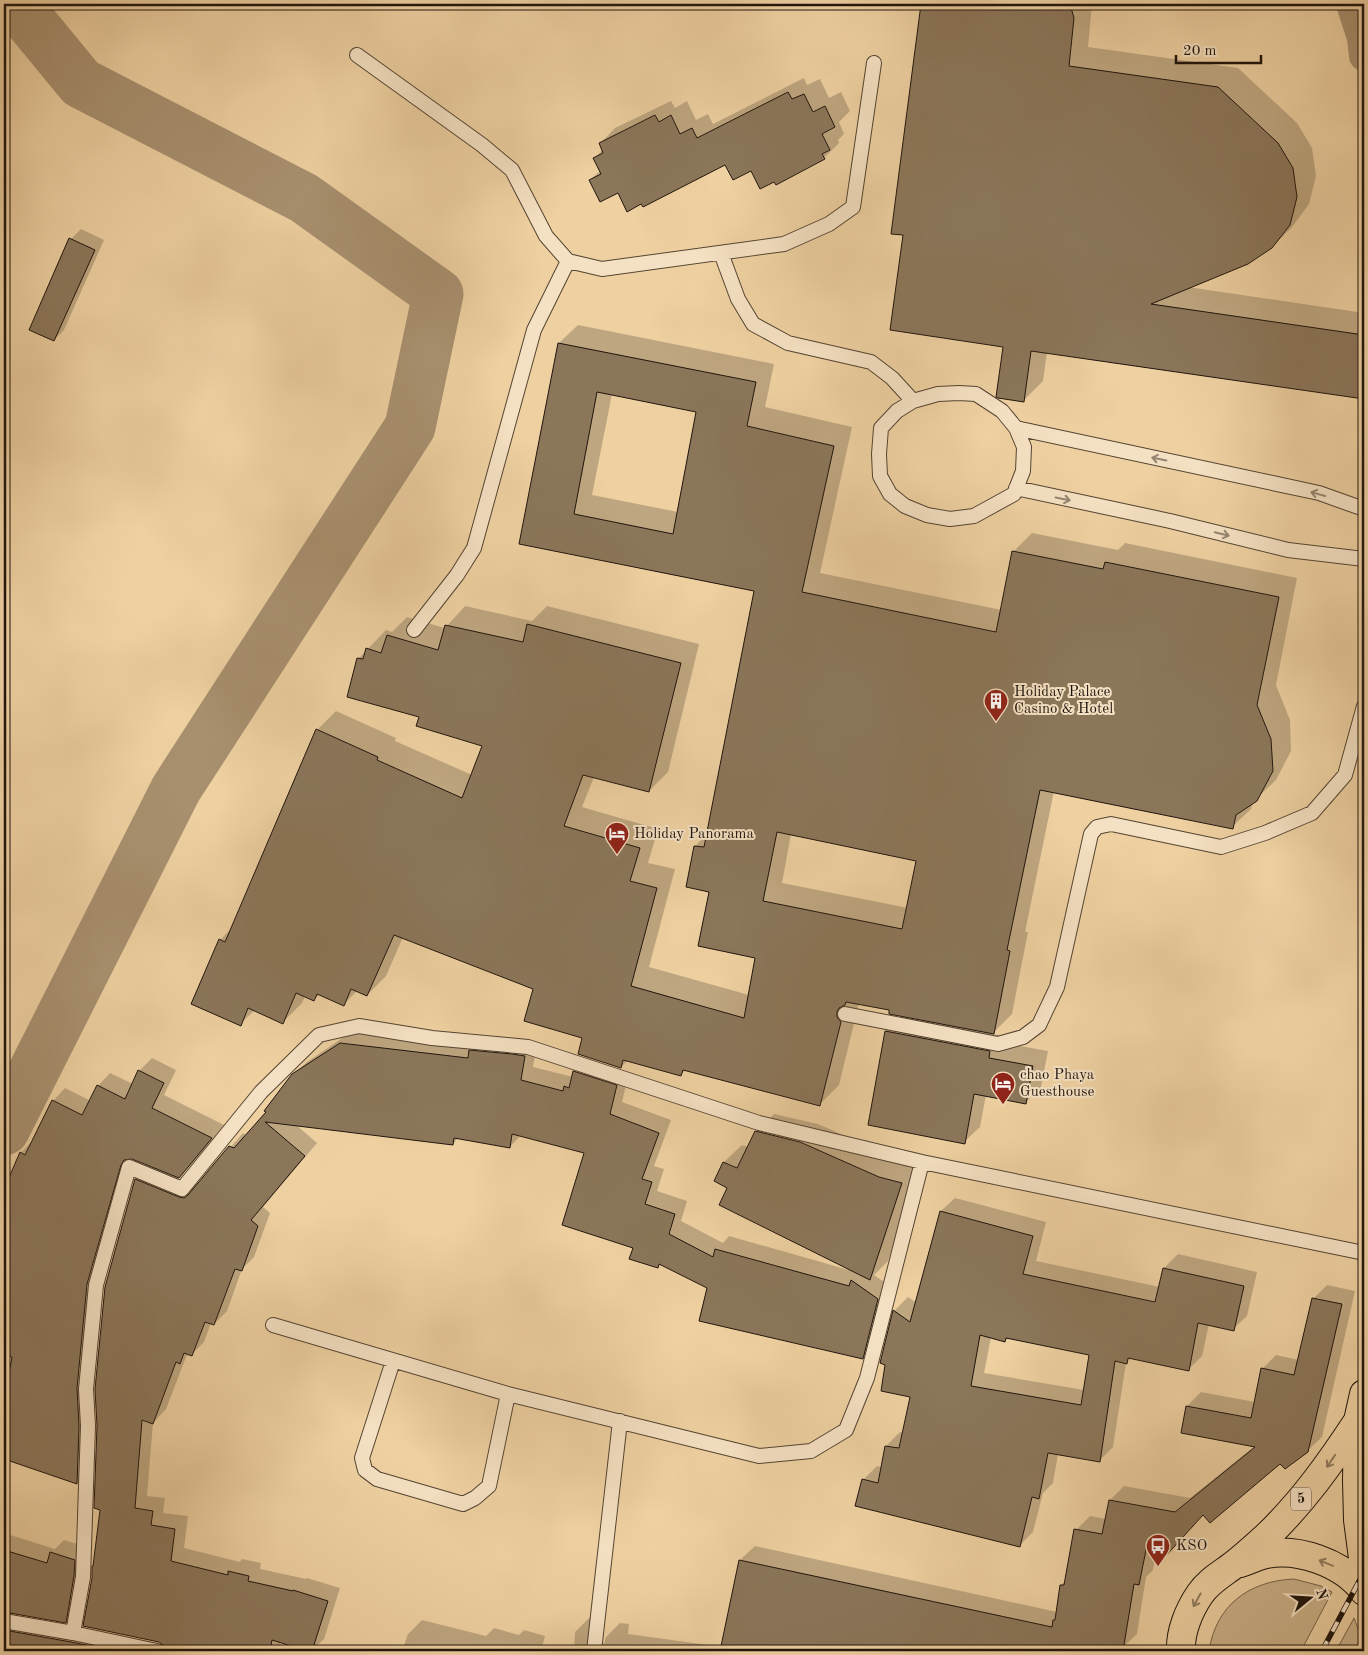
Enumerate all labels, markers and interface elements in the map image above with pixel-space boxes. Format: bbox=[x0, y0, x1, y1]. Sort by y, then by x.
scale bar bbox=[1176, 32, 1260, 64]
text: 20 m bbox=[1183, 44, 1217, 59]
one-way arrow bbox=[1152, 454, 1168, 463]
one-way arrow bbox=[1310, 488, 1326, 498]
one-way arrow bbox=[1055, 494, 1071, 504]
one-way arrow bbox=[1214, 530, 1230, 539]
place label: Holiday Palace Casino & Hotel bbox=[1014, 685, 1113, 717]
building icon: Holiday Palace Casino & Hotel bbox=[983, 688, 1009, 722]
hotel icon: Holiday Panorama bbox=[604, 821, 630, 855]
place label: Holiday Panorama bbox=[634, 827, 754, 842]
place label: chao Phaya Guesthouse bbox=[1020, 1068, 1095, 1100]
hotel icon: chao Phaya Guesthouse bbox=[990, 1071, 1016, 1105]
one-way arrow bbox=[1326, 1454, 1336, 1468]
road number: 5 bbox=[1291, 1488, 1311, 1510]
bus stop icon: KSO bbox=[1145, 1533, 1171, 1567]
place label: KSO bbox=[1176, 1539, 1207, 1554]
one-way arrow bbox=[1319, 1557, 1334, 1567]
north arrow bbox=[1286, 1572, 1336, 1622]
text: N bbox=[1313, 1587, 1330, 1602]
one-way arrow bbox=[1192, 1592, 1202, 1607]

